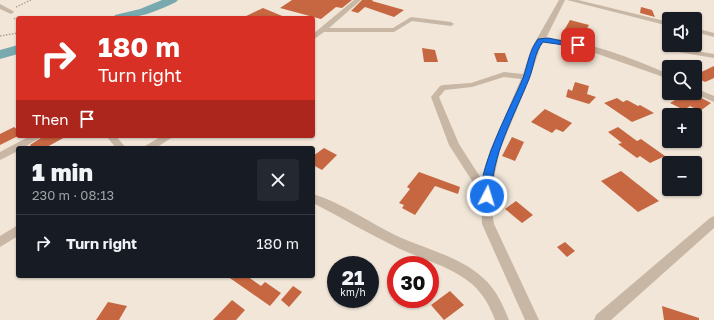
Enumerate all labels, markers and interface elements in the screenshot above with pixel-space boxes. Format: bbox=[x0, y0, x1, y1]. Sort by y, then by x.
map controls bbox=[662, 12, 702, 196]
button: sound bbox=[662, 12, 702, 52]
pin bbox=[561, 28, 595, 62]
text: 180 m bbox=[98, 30, 180, 63]
icon: right bbox=[32, 32, 84, 84]
icon: arrive bbox=[567, 34, 589, 56]
button: search bbox=[662, 60, 702, 100]
text: Turn right bbox=[98, 64, 182, 86]
icon: arrive bbox=[76, 108, 98, 130]
button: + bbox=[662, 108, 702, 148]
text: Then bbox=[32, 110, 68, 128]
button: − bbox=[662, 156, 702, 196]
text: 1 min bbox=[32, 157, 93, 186]
button: close bbox=[257, 159, 299, 201]
position arrow bbox=[466, 175, 508, 217]
text: 230 m · 08:13 bbox=[32, 187, 114, 203]
icon: right bbox=[32, 232, 54, 254]
text: Turn right bbox=[66, 234, 137, 252]
text: 180 m bbox=[256, 234, 299, 252]
speed limit sign: 30 bbox=[387, 256, 439, 308]
text: 21 bbox=[342, 265, 364, 289]
text: km/h bbox=[340, 286, 366, 298]

